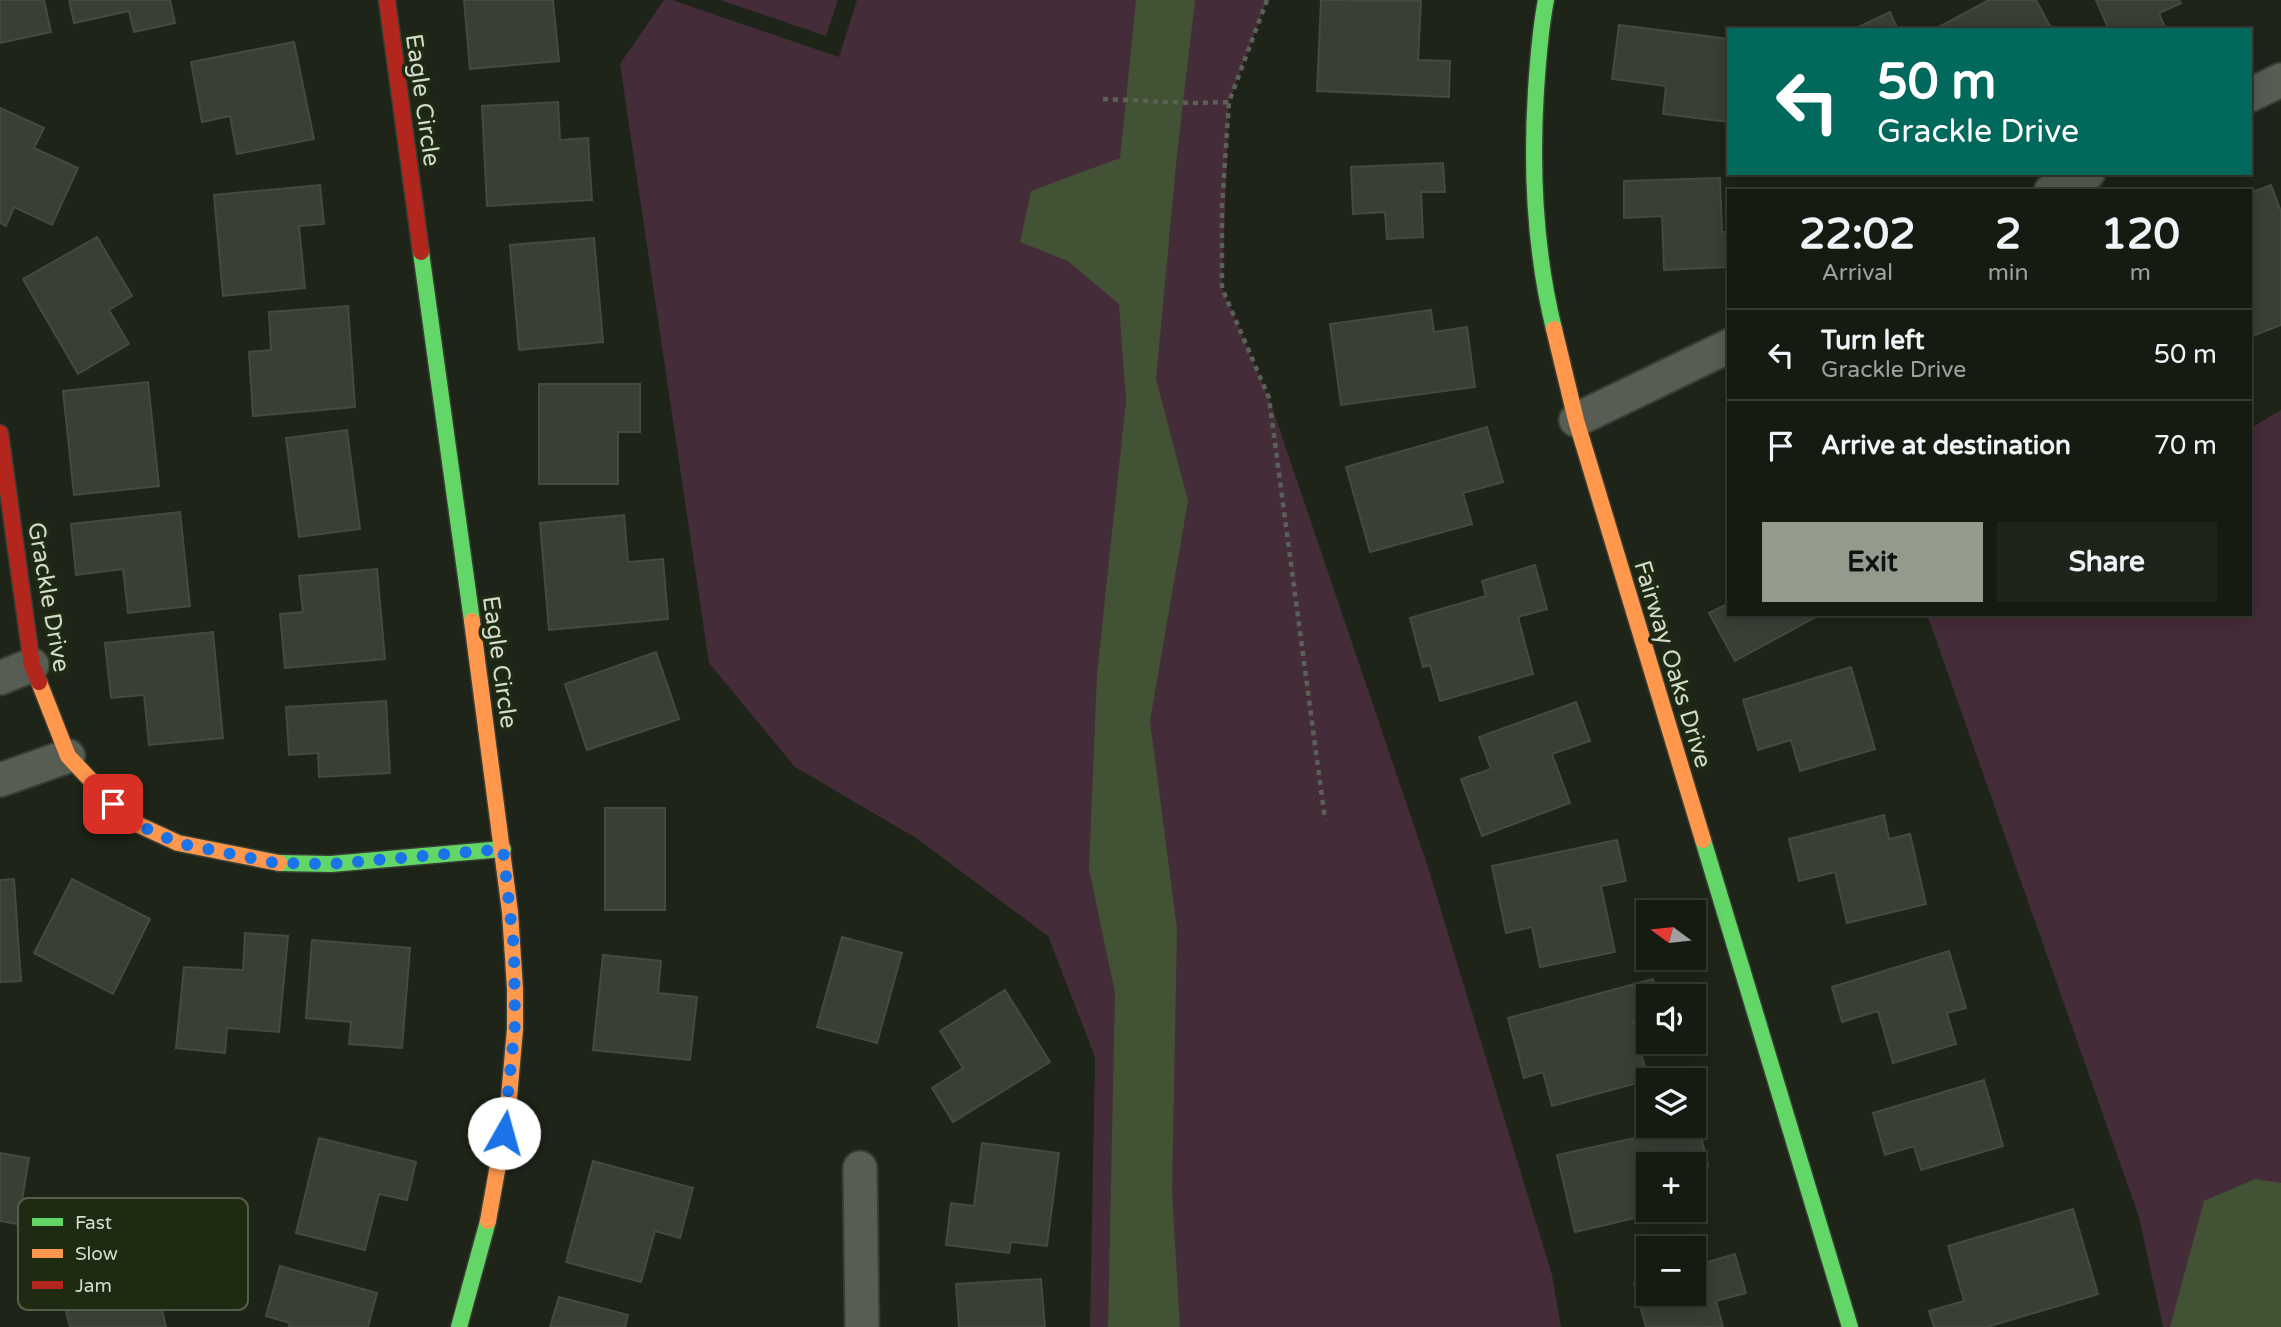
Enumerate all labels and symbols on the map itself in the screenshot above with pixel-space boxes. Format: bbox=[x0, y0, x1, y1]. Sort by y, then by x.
street label: Eagle Circle bbox=[399, 32, 446, 168]
street label: Grackle Drive bbox=[21, 520, 76, 674]
street label: Fairway Oaks Drive bbox=[1627, 557, 1718, 771]
street label: Eagle Circle bbox=[476, 594, 523, 730]
pin bbox=[83, 774, 143, 834]
north arrow bbox=[1636, 900, 1706, 970]
position arrow bbox=[467, 1096, 541, 1170]
legend bbox=[18, 1198, 248, 1310]
text: Fast bbox=[75, 1212, 112, 1234]
text: Slow bbox=[75, 1243, 118, 1265]
text: Jam bbox=[75, 1275, 112, 1297]

